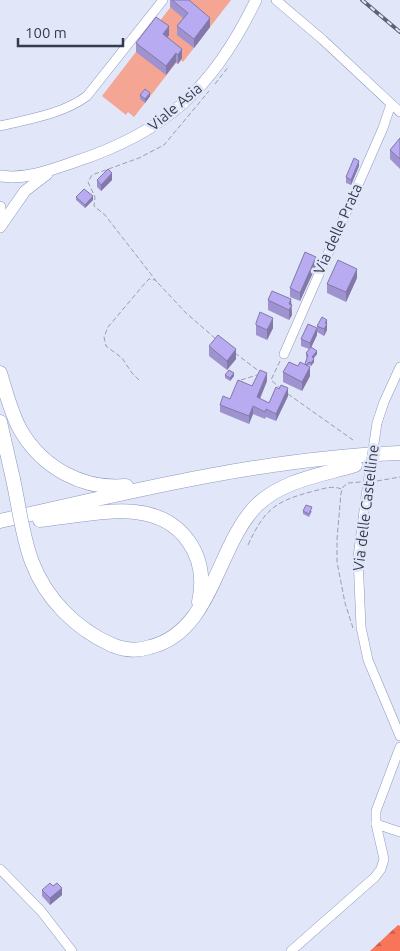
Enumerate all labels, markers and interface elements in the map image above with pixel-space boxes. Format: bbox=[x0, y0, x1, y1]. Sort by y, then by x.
scale bar bbox=[18, 15, 122, 47]
text: 100 m bbox=[25, 24, 67, 41]
street label: Viale Asia bbox=[144, 79, 205, 134]
street label: Via delle Prata bbox=[310, 181, 365, 277]
street label: Via delle Castelline bbox=[349, 444, 382, 572]

